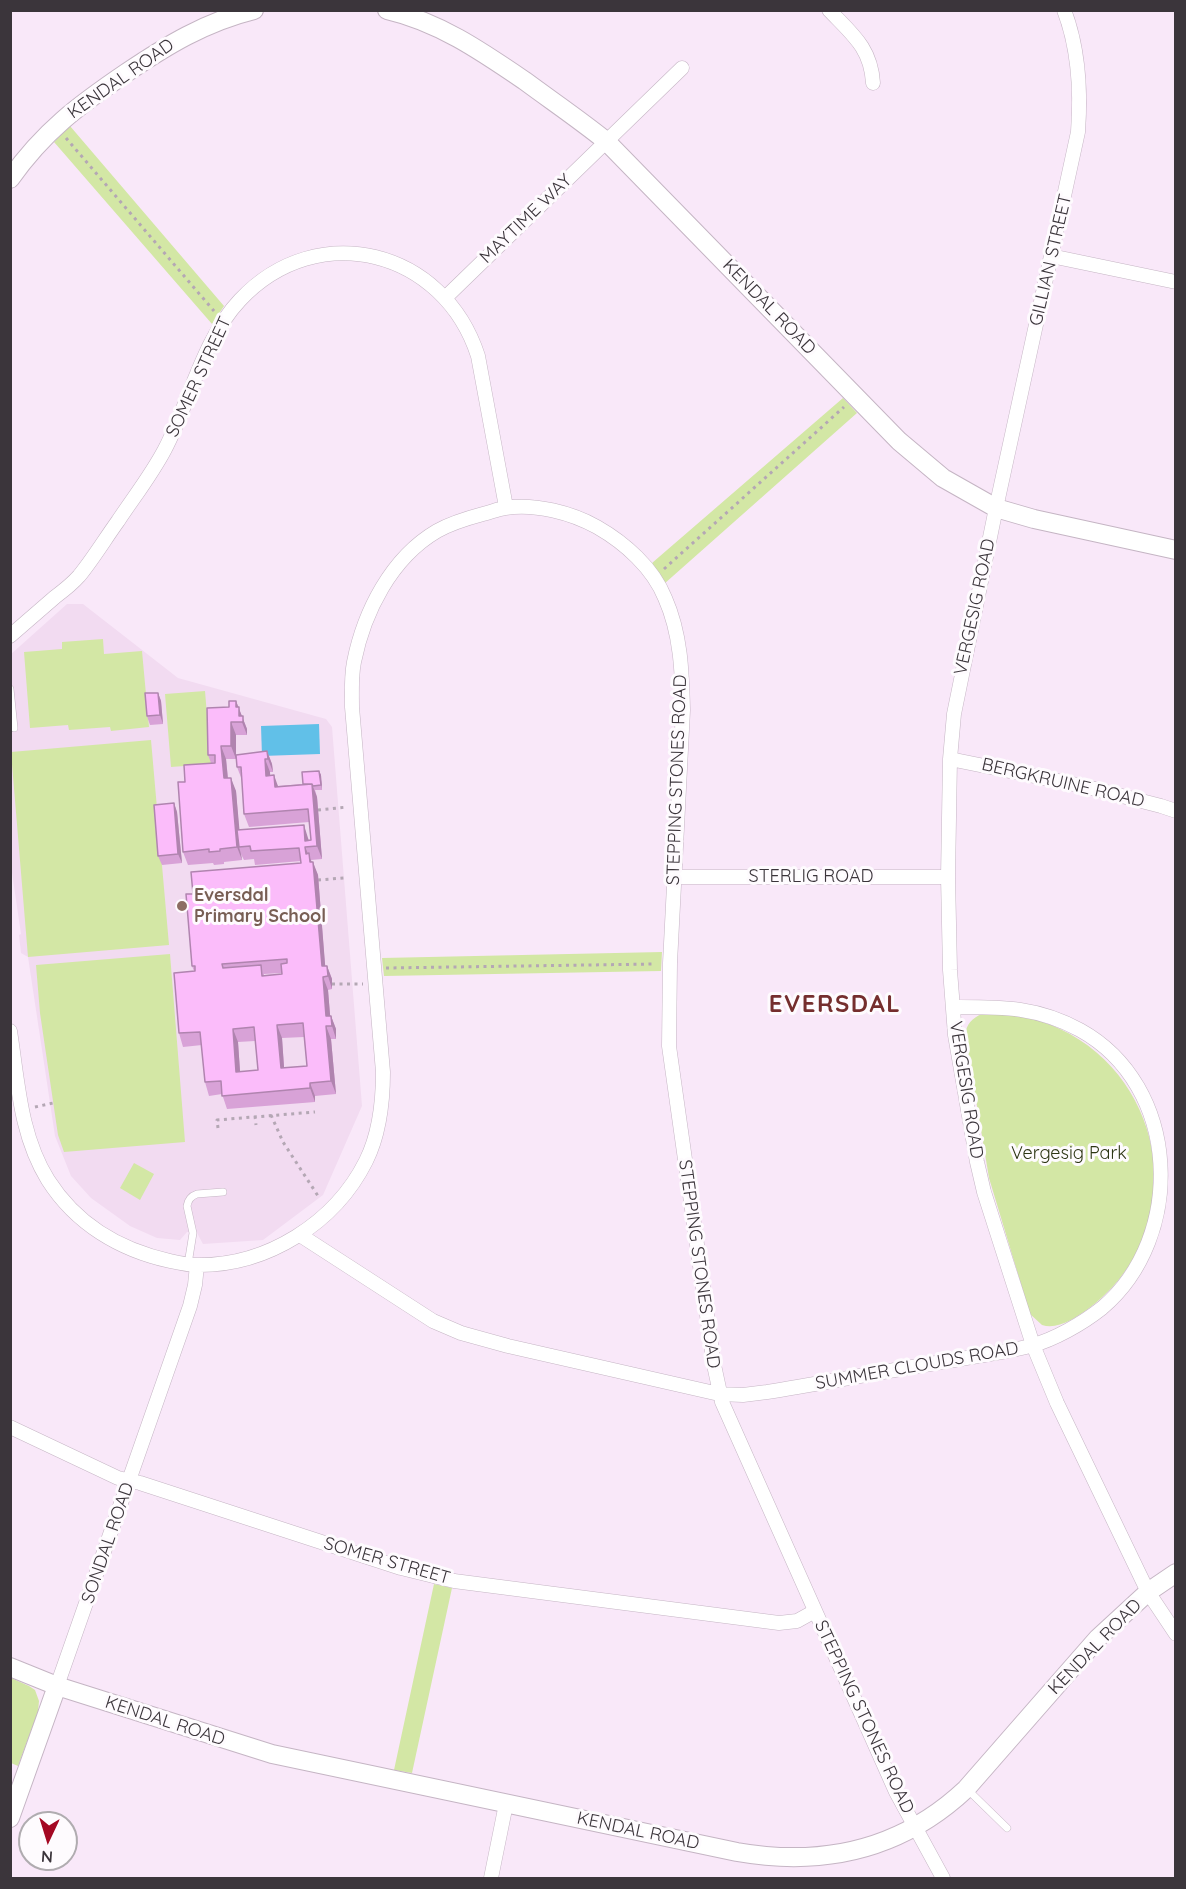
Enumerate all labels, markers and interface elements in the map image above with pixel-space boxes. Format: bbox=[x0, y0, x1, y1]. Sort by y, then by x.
street label: KENDAL ROAD bbox=[64, 34, 178, 124]
street label: MAYTIME WAY bbox=[476, 170, 576, 268]
street label: GILLIAN STREET bbox=[1025, 192, 1077, 328]
street label: KENDAL ROAD bbox=[718, 255, 820, 359]
street label: SOMER STREET bbox=[162, 313, 236, 441]
street label: VERGESIG ROAD bbox=[950, 537, 1000, 677]
street label: STEPPING STONES ROAD bbox=[663, 674, 691, 886]
street label: BERGKRUINE ROAD bbox=[980, 754, 1146, 812]
street label: STERLIG ROAD bbox=[749, 866, 873, 888]
place label: Eversdal Primary School bbox=[194, 885, 326, 928]
marker: Eversdal Primary School bbox=[175, 899, 189, 913]
district label: EVERSDAL bbox=[769, 991, 901, 1019]
street label: VERGESIG ROAD bbox=[944, 1020, 988, 1160]
park label: Vergesig Park bbox=[1011, 1143, 1127, 1165]
street label: STEPPING STONES ROAD bbox=[674, 1158, 724, 1370]
street label: SUMMER CLOUDS ROAD bbox=[814, 1337, 1020, 1395]
street label: SONDAL ROAD bbox=[77, 1480, 139, 1606]
street label: SOMER STREET bbox=[321, 1533, 453, 1589]
street label: KENDAL ROAD bbox=[1044, 1595, 1146, 1699]
street label: STEPPING STONES ROAD bbox=[810, 1617, 918, 1817]
street label: KENDAL ROAD bbox=[102, 1691, 228, 1751]
street label: KENDAL ROAD bbox=[575, 1807, 701, 1855]
north arrow bbox=[18, 1811, 78, 1871]
text: N bbox=[40, 1847, 53, 1867]

